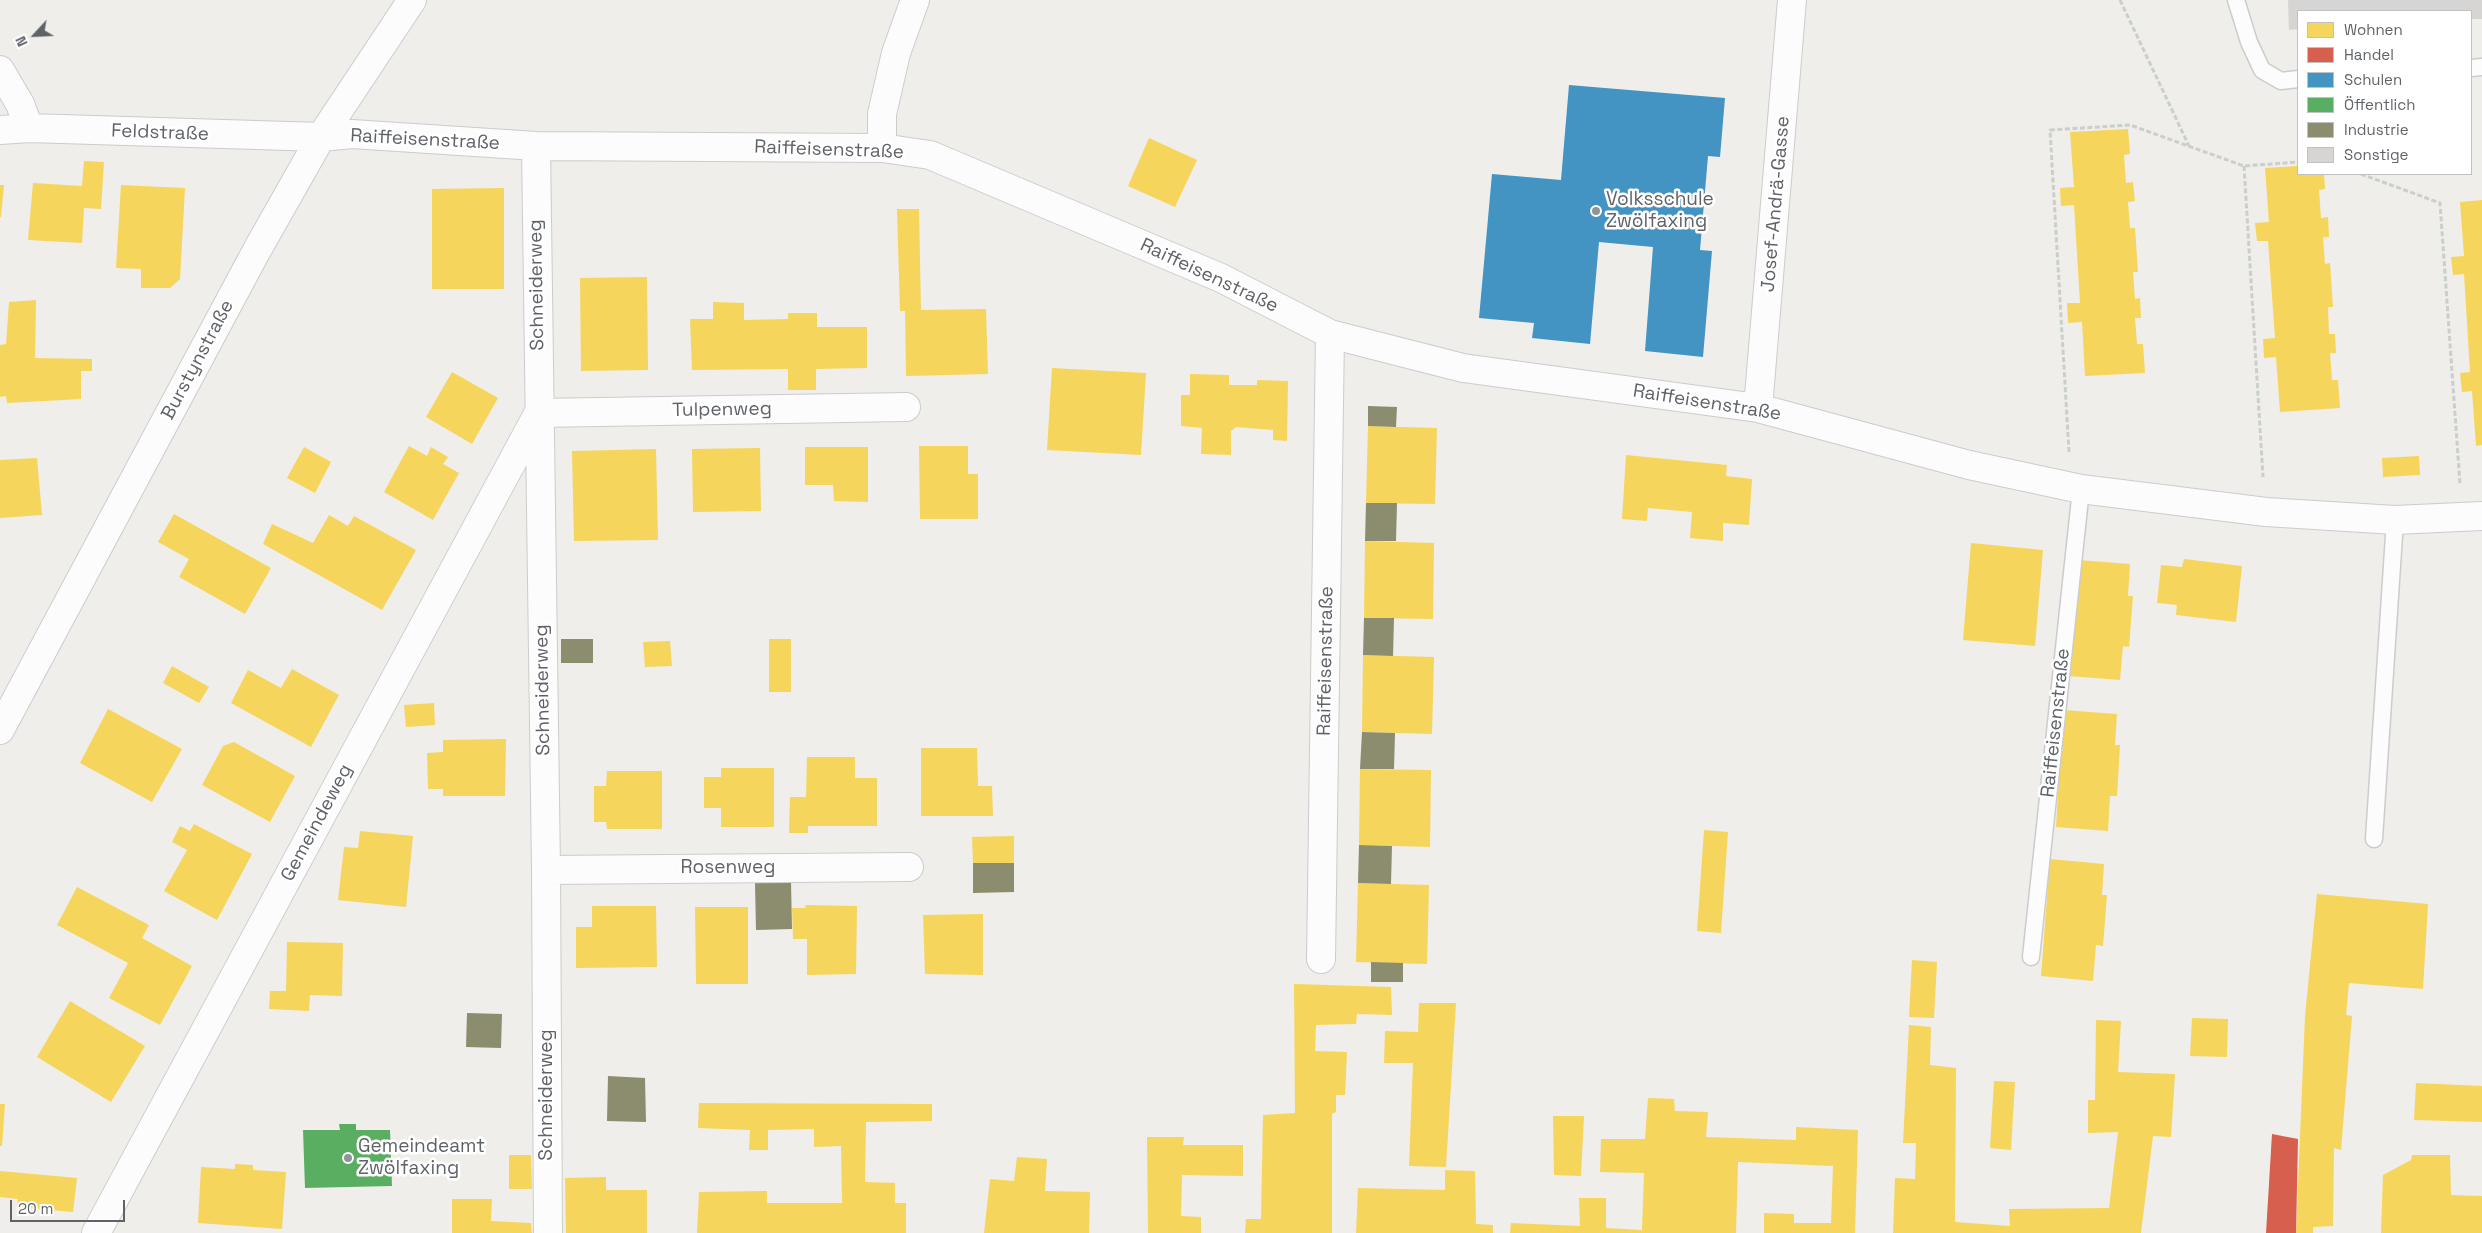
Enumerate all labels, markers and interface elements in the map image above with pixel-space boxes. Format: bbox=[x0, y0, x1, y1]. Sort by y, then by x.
north arrow bbox=[10, 10, 60, 60]
legend bbox=[2297, 10, 2472, 175]
text: Wohnen bbox=[2344, 20, 2403, 39]
text: N bbox=[11, 33, 32, 49]
text: Handel bbox=[2344, 45, 2394, 64]
text: Schulen bbox=[2344, 70, 2402, 89]
text: Öffentlich bbox=[2344, 95, 2415, 114]
street label: Josef-Andrä-Gasse bbox=[1757, 115, 1795, 293]
street label: Feldstraße bbox=[111, 120, 209, 146]
text: Industrie bbox=[2344, 120, 2409, 139]
street label: Raiffeisenstraße bbox=[350, 125, 500, 155]
street label: Raiffeisenstraße bbox=[754, 136, 904, 164]
text: Sonstige bbox=[2344, 145, 2408, 164]
place label: Volksschule Zwölfaxing bbox=[1606, 189, 1714, 233]
marker: Volksschule Zwölfaxing bbox=[1590, 205, 1602, 217]
street label: Schneiderweg bbox=[524, 219, 550, 351]
street label: Raiffeisenstraße bbox=[1136, 234, 1282, 318]
street label: Burstynstraße bbox=[157, 296, 239, 424]
street label: Raiffeisenstraße bbox=[1631, 380, 1783, 426]
street label: Tulpenweg bbox=[672, 398, 772, 422]
street label: Raiffeisenstraße bbox=[1313, 586, 1339, 736]
street label: Schneiderweg bbox=[530, 624, 556, 756]
street label: Raiffeisenstraße bbox=[2037, 647, 2075, 799]
street label: Gemeindeweg bbox=[277, 760, 357, 886]
street label: Rosenweg bbox=[680, 857, 776, 879]
street label: Schneiderweg bbox=[536, 1029, 558, 1161]
place label: Gemeindeamt Zwölfaxing bbox=[358, 1136, 485, 1180]
marker: Gemeindeamt Zwölfaxing bbox=[342, 1152, 354, 1164]
scale bar bbox=[12, 1190, 128, 1222]
text: 20 m bbox=[18, 1199, 53, 1218]

